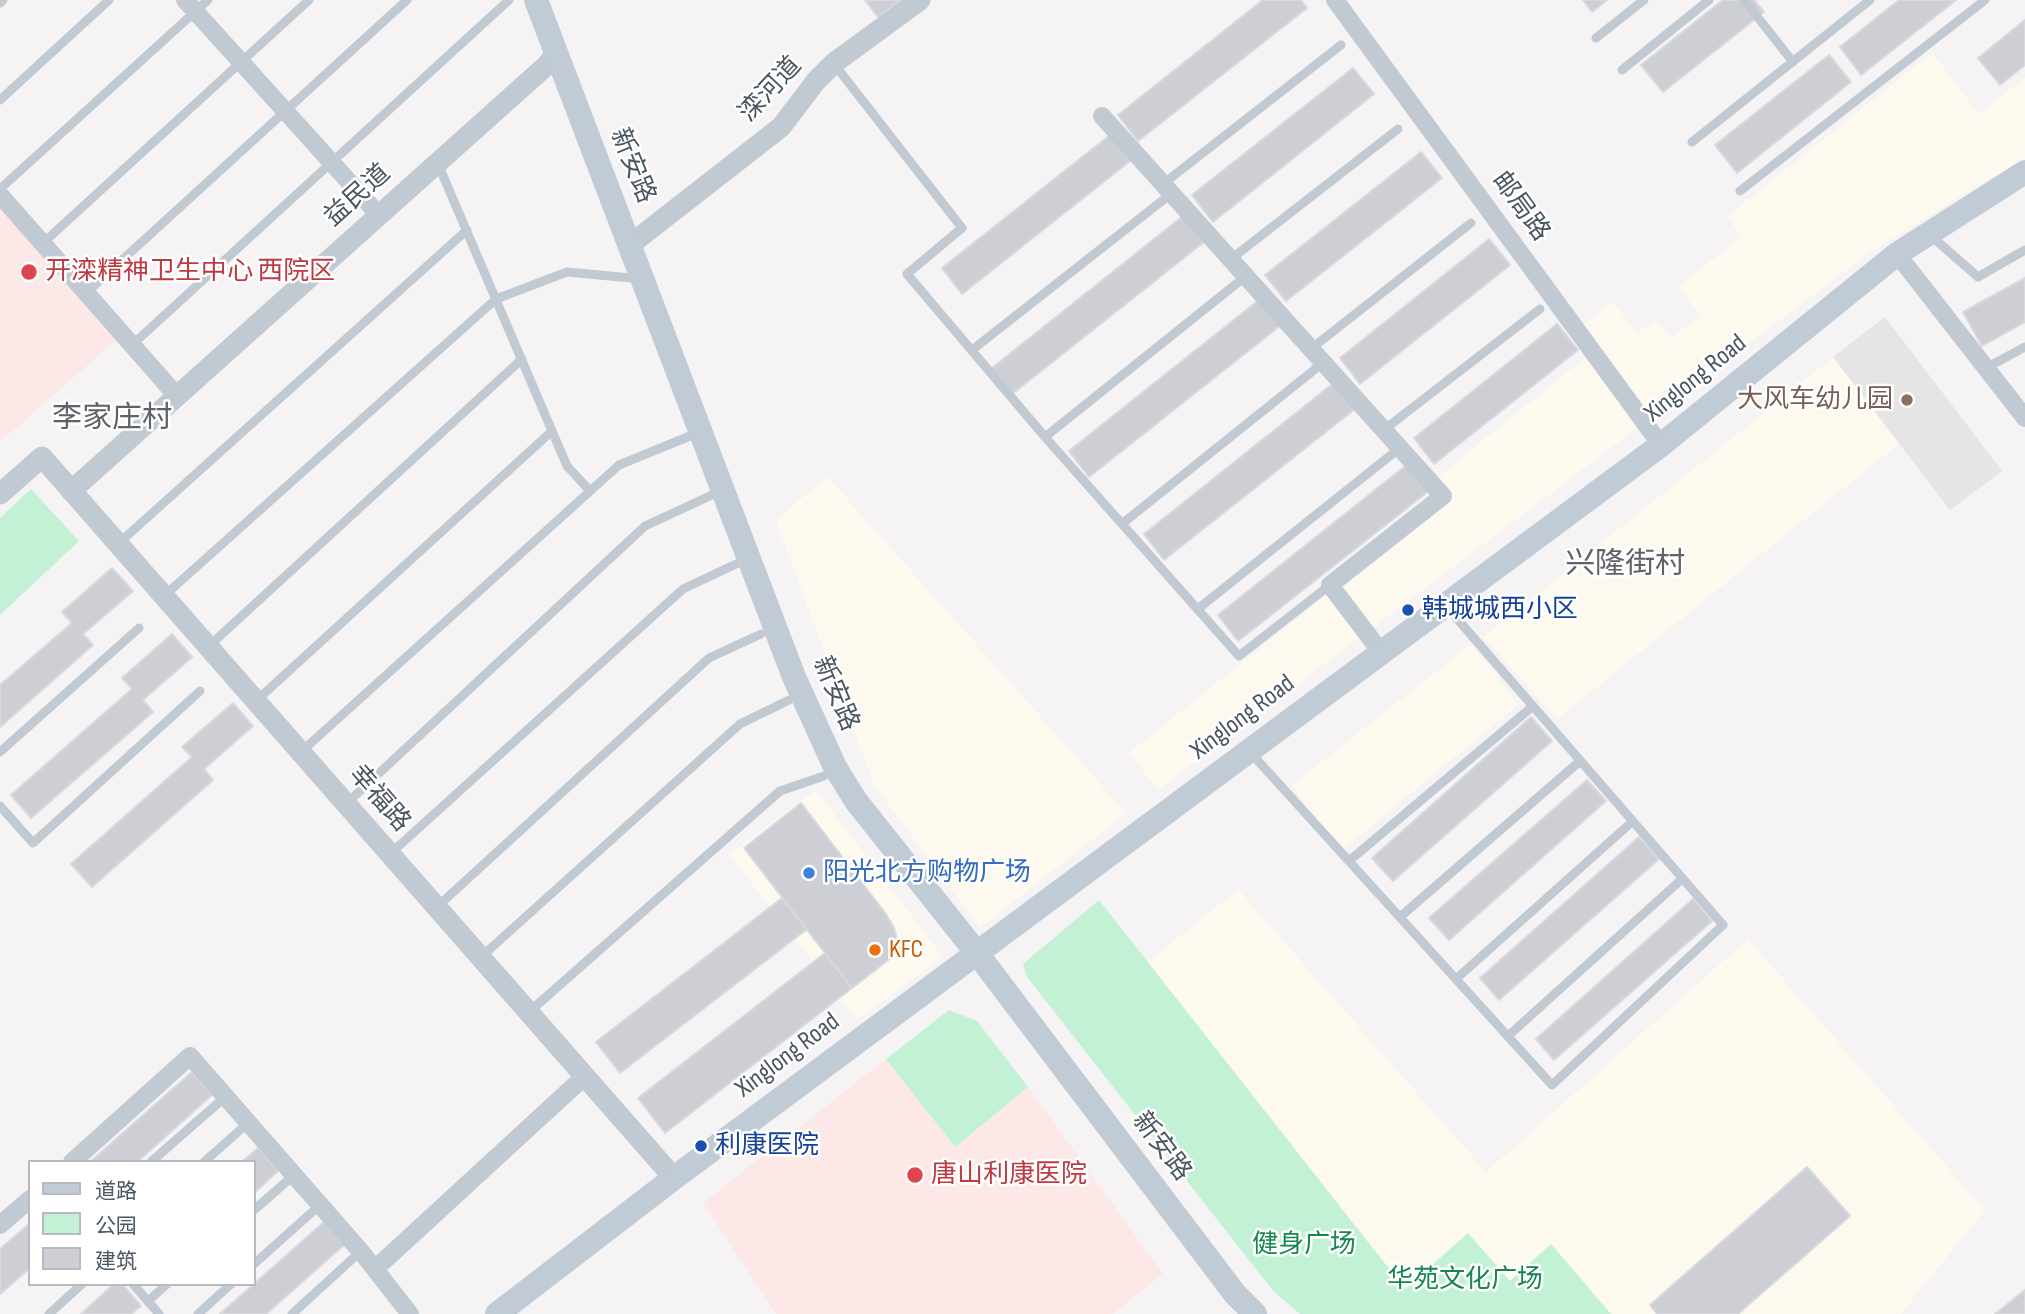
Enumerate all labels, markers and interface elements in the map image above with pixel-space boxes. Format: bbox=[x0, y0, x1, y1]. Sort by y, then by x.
street label: 滦河道 bbox=[733, 51, 809, 129]
street label: 新安路 bbox=[603, 124, 661, 208]
street label: 益民道 bbox=[319, 158, 397, 234]
street label: 邮局路 bbox=[1484, 166, 1556, 248]
place label: 开滦精神卫生中心 西院区 bbox=[45, 256, 335, 288]
marker: 开滦精神卫生中心 西院区 bbox=[19, 262, 39, 282]
street label: Xinglong Road bbox=[1639, 329, 1753, 429]
place label: 大风车幼儿园 bbox=[1737, 384, 1893, 416]
marker: 大风车幼儿园 bbox=[1899, 392, 1915, 408]
district label: 李家庄村 bbox=[52, 401, 172, 437]
district label: 兴隆街村 bbox=[1565, 547, 1685, 583]
place label: 韩城城西小区 bbox=[1422, 594, 1578, 626]
marker: 韩城城西小区 bbox=[1400, 602, 1416, 618]
street label: 新安路 bbox=[805, 652, 865, 736]
street label: Xinglong Road bbox=[1185, 669, 1301, 767]
street label: 幸福路 bbox=[342, 759, 416, 839]
place label: 阳光北方购物广场 bbox=[823, 857, 1031, 889]
marker: 阳光北方购物广场 bbox=[801, 865, 817, 881]
place label: KFC bbox=[889, 934, 923, 966]
marker: KFC bbox=[867, 942, 883, 958]
street label: Xinglong Road bbox=[730, 1007, 846, 1105]
street label: 新安路 bbox=[1125, 1106, 1197, 1188]
place label: 利康医院 bbox=[715, 1130, 819, 1162]
marker: 利康医院 bbox=[693, 1138, 709, 1154]
place label: 唐山利康医院 bbox=[931, 1159, 1087, 1191]
legend bbox=[28, 1160, 256, 1286]
marker: 唐山利康医院 bbox=[905, 1165, 925, 1185]
text: 道路 bbox=[95, 1179, 137, 1204]
text: 公园 bbox=[95, 1214, 137, 1239]
park label: 健身广场 bbox=[1252, 1229, 1356, 1261]
text: 建筑 bbox=[95, 1249, 137, 1274]
park label: 华苑文化广场 bbox=[1387, 1264, 1543, 1296]

